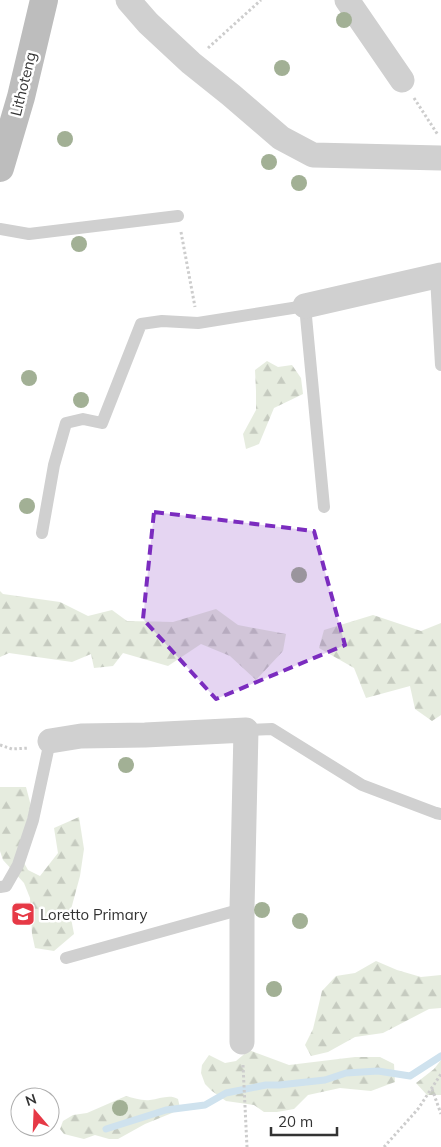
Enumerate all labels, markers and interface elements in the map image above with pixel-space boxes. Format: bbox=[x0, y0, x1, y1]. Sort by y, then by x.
street label: Lithoteng bbox=[6, 50, 40, 118]
school or university icon: Loretto Primary bbox=[10, 901, 36, 927]
place label: Loretto Primary bbox=[40, 905, 148, 924]
north arrow bbox=[10, 1087, 60, 1137]
text: N bbox=[23, 1089, 39, 1110]
scale bar bbox=[271, 1104, 337, 1136]
text: 20 m bbox=[278, 1112, 313, 1131]

